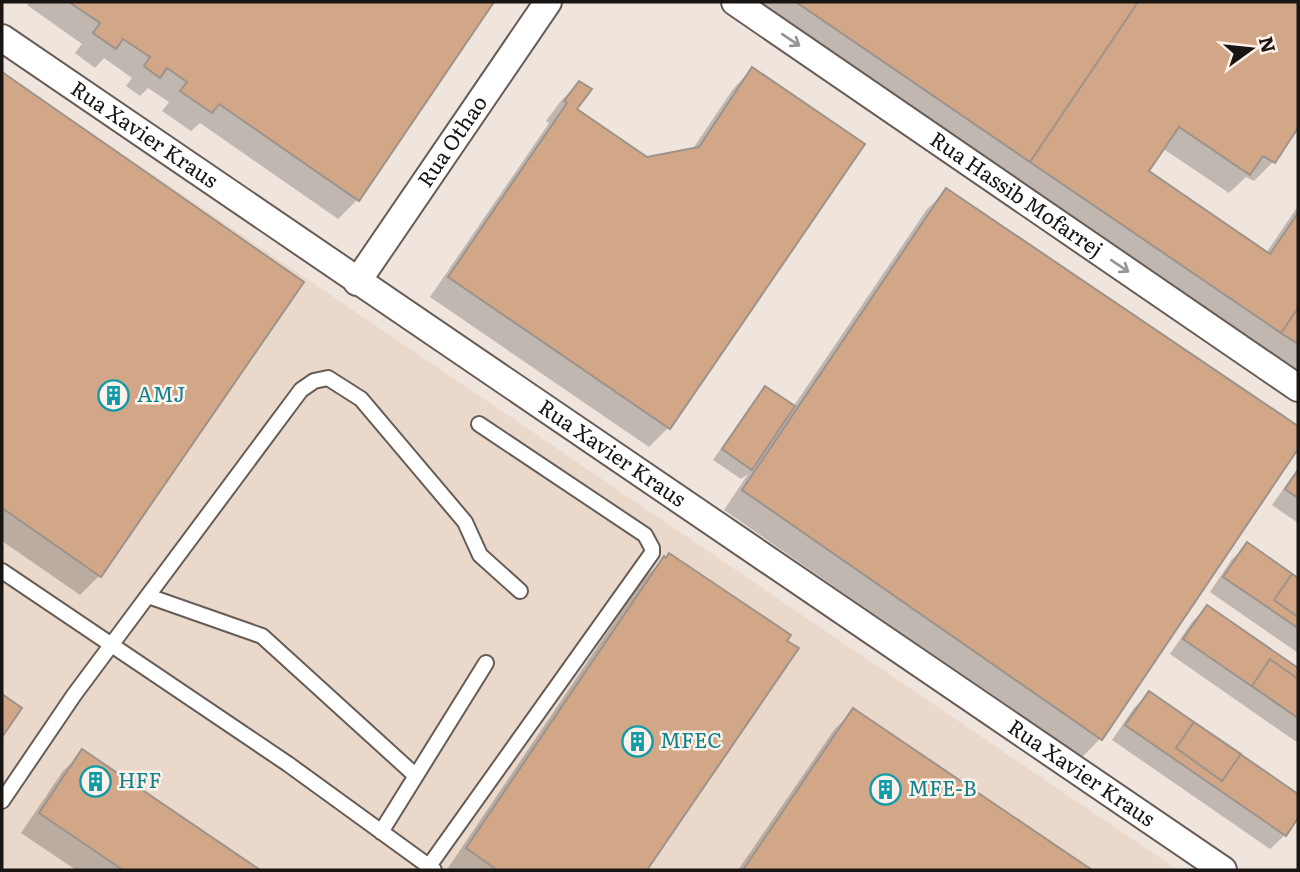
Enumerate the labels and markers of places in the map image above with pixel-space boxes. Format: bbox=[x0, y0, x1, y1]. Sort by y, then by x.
place label: AMJ bbox=[137, 377, 185, 408]
building icon: AMJ bbox=[97, 378, 131, 412]
place label: MFEC bbox=[660, 723, 722, 754]
building icon: MFEC bbox=[620, 724, 654, 758]
place label: HFF bbox=[118, 763, 162, 794]
building icon: HFF bbox=[78, 764, 112, 798]
place label: MFE-B bbox=[908, 771, 977, 802]
building icon: MFE-B bbox=[868, 772, 902, 806]

